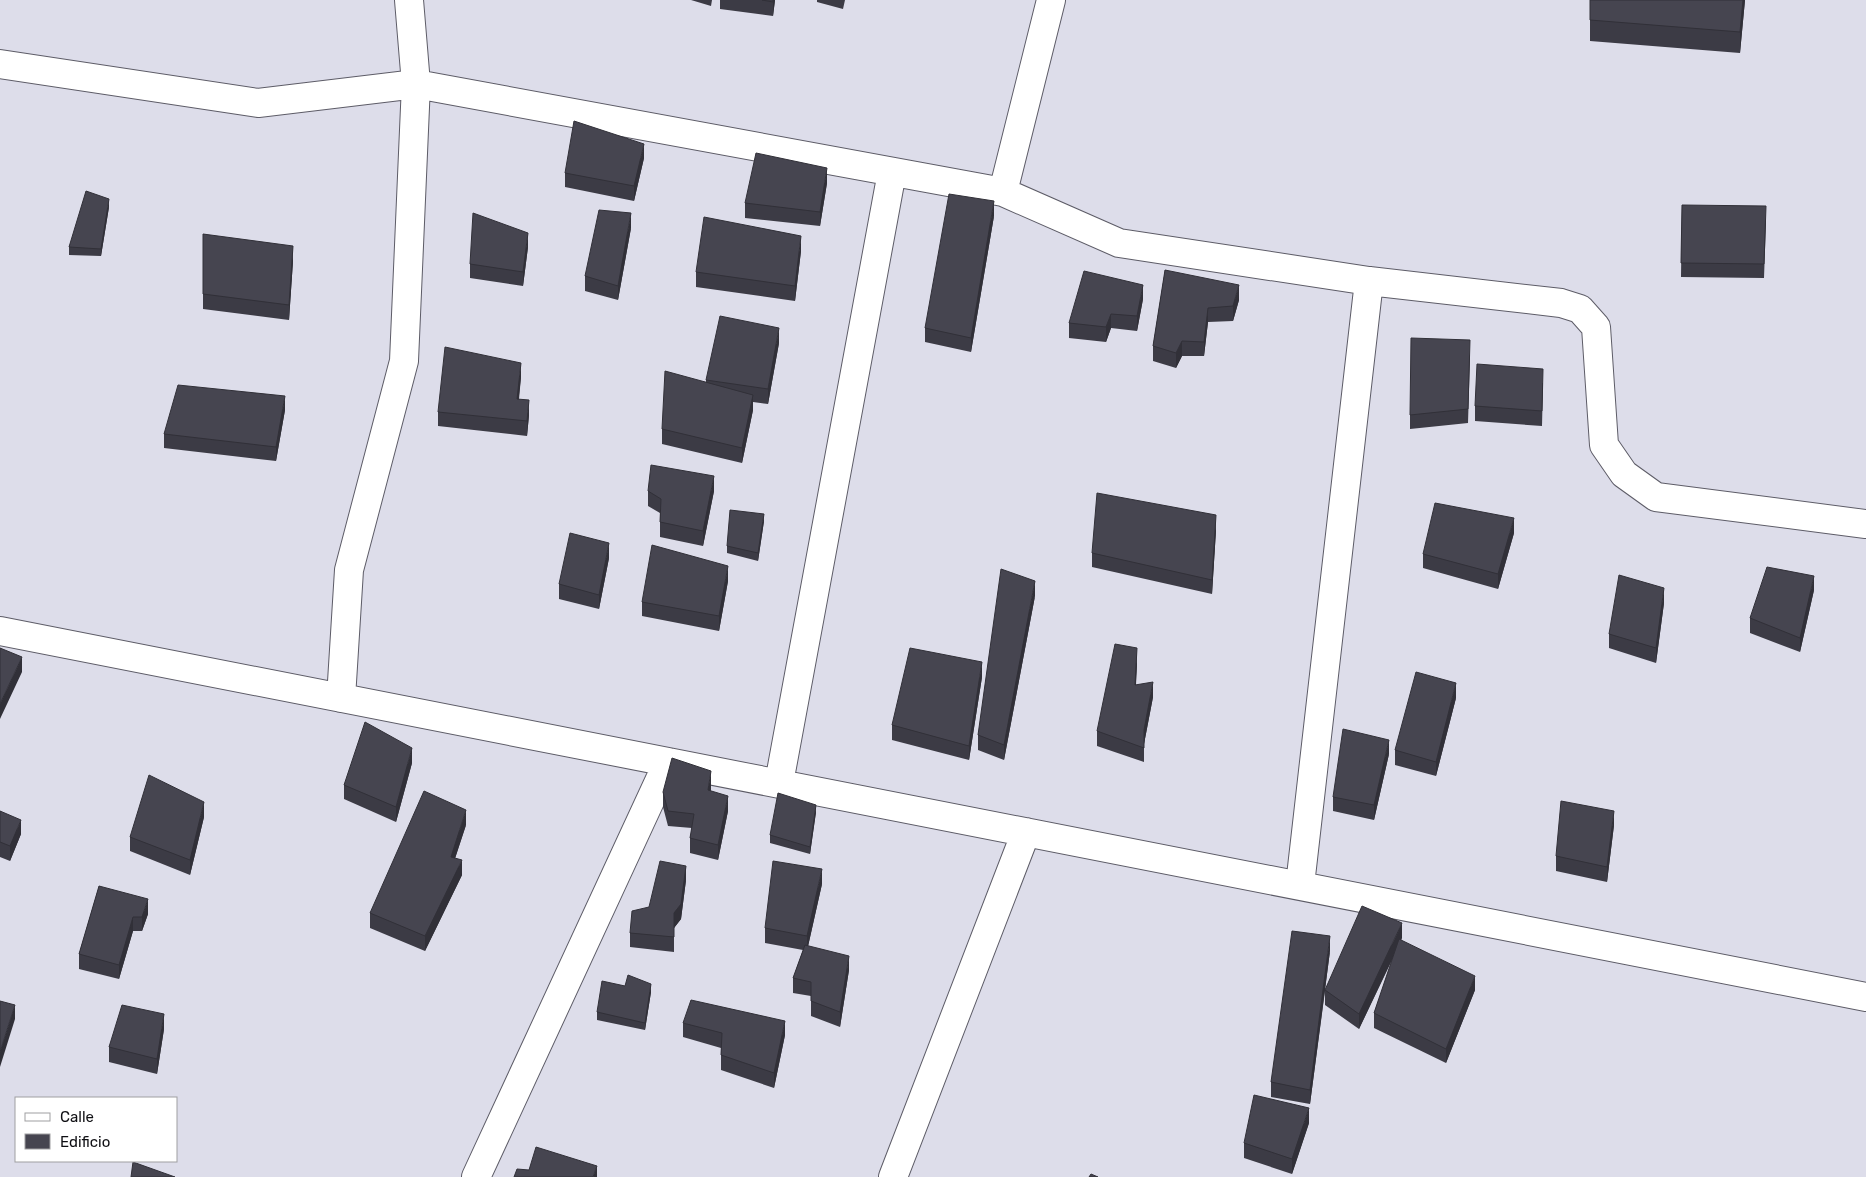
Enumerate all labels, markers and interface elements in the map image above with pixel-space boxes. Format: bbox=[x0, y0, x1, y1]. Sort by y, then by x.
legend bbox=[15, 1097, 178, 1162]
text: Calle bbox=[60, 1108, 94, 1126]
text: Edificio bbox=[60, 1133, 110, 1151]

